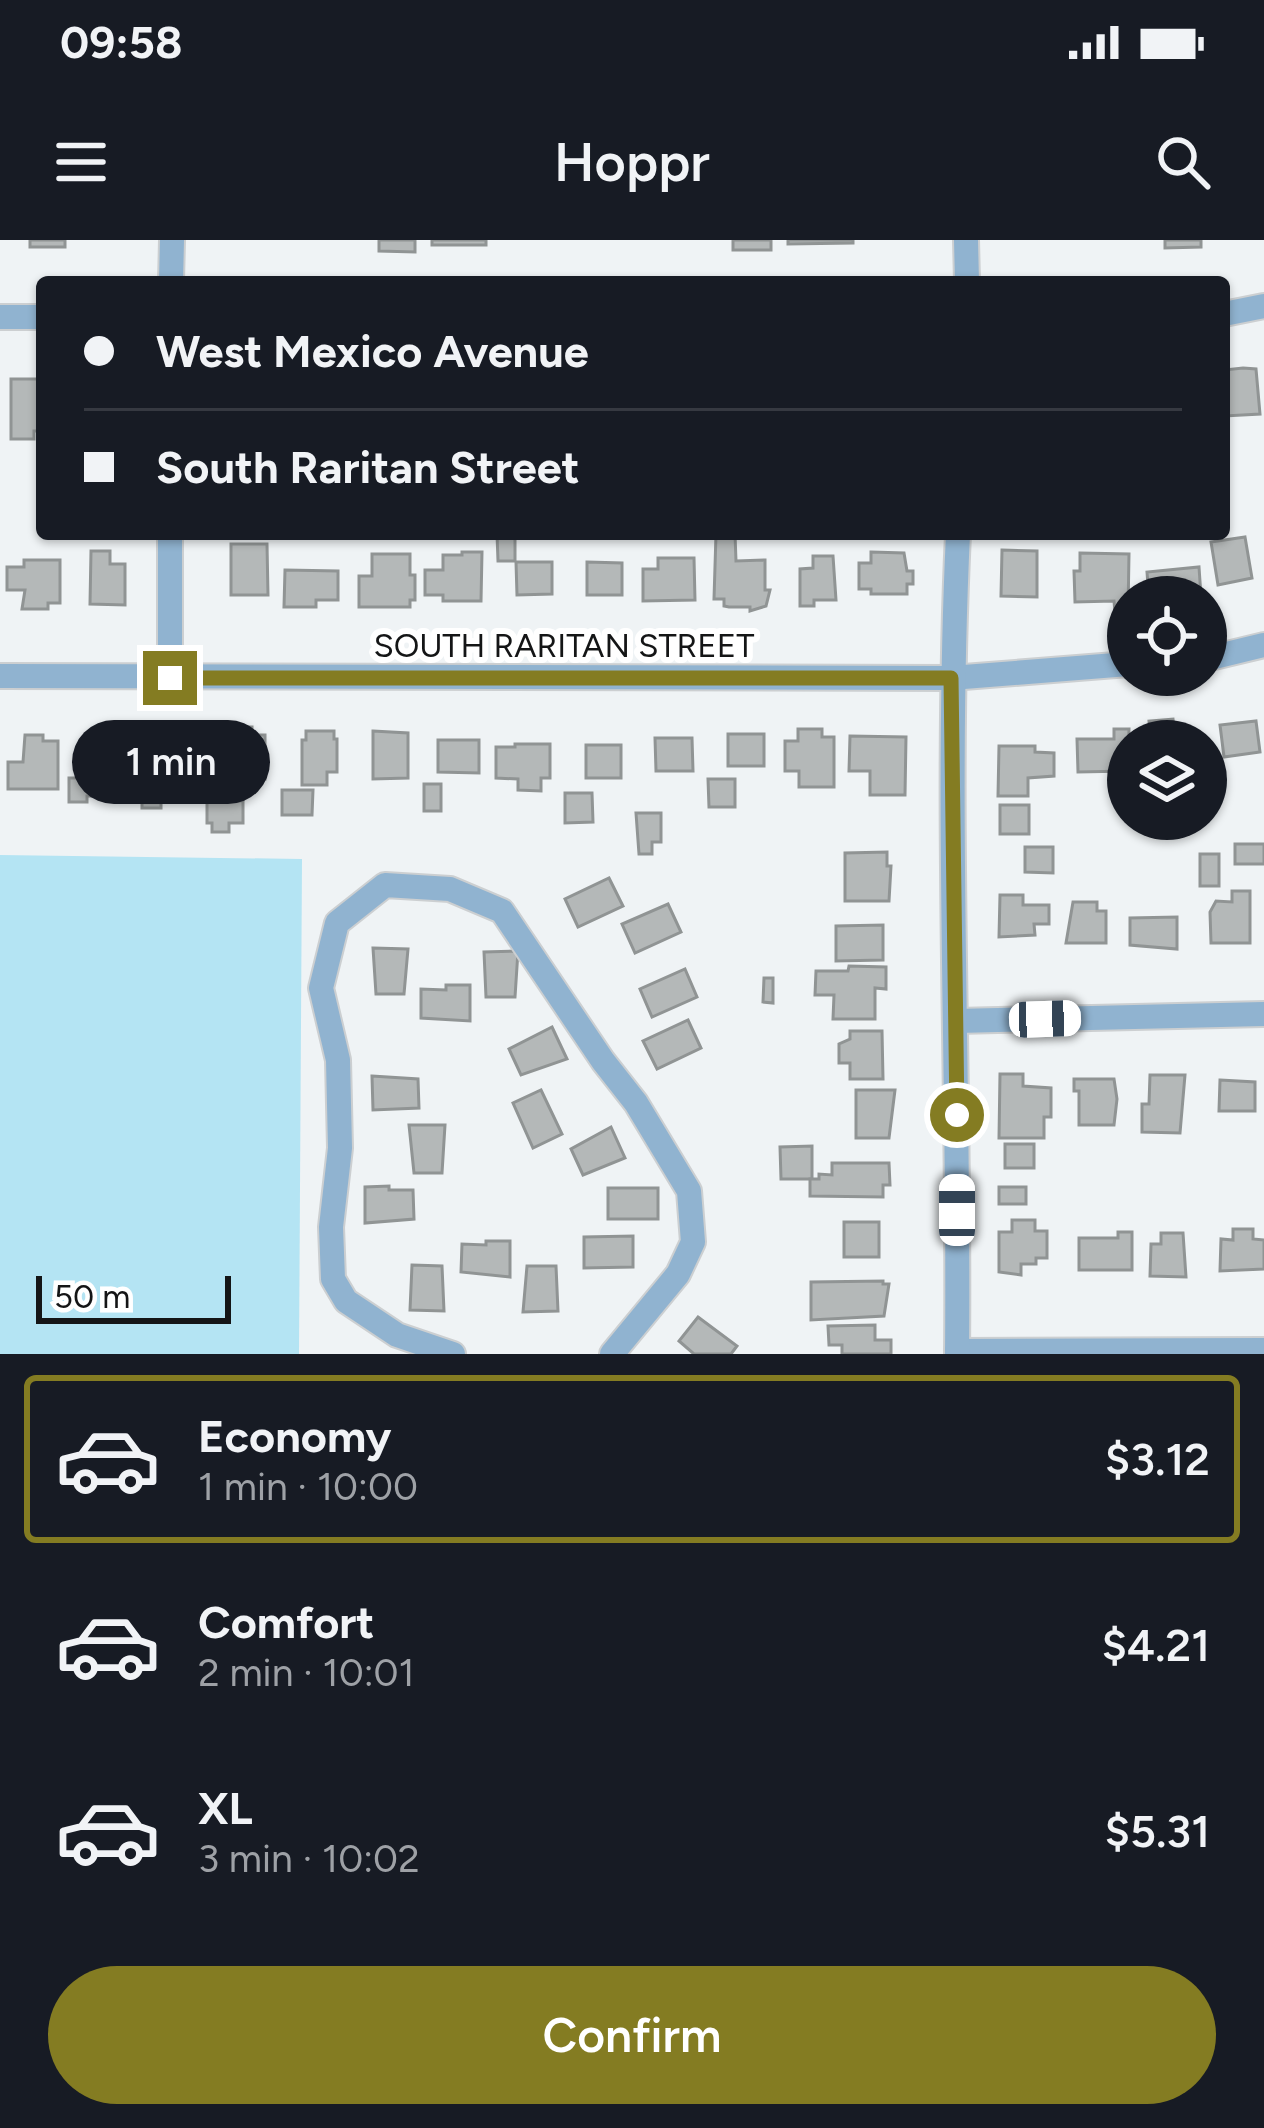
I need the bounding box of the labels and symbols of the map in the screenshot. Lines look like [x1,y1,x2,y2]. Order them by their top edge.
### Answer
street label: SOUTH RARITAN STREET [373,626,755,665]
route end [143,651,197,705]
callout: 1 min [71,720,269,804]
car [1008,1000,1082,1038]
route start [930,1088,984,1142]
car [939,1174,975,1246]
scale bar [36,1270,231,1323]

